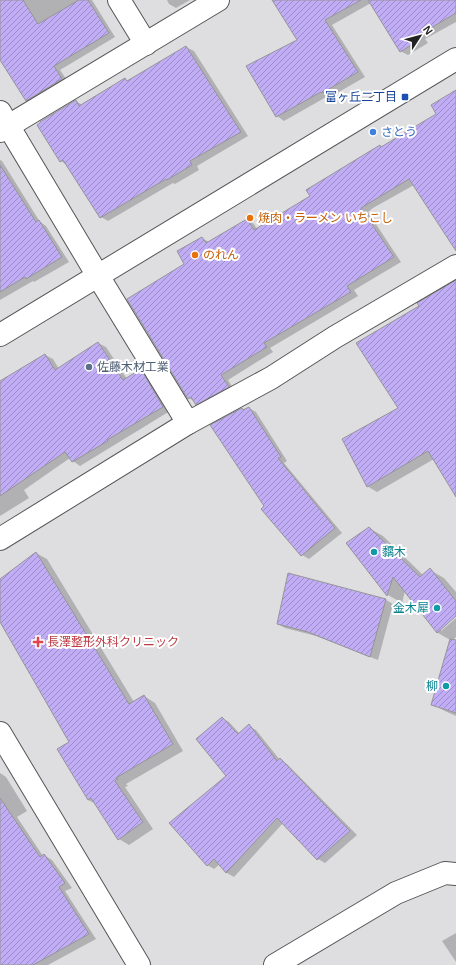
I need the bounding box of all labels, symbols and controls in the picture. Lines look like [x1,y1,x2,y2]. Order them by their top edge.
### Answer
north arrow [400,16,440,56]
text: N [421,23,435,37]
place label: 富ヶ丘二丁目 [325,90,397,104]
marker: 富ヶ丘二丁目 [400,92,410,102]
place label: さとう [381,125,417,139]
marker: さとう [368,127,378,137]
place label: 焼肉・ラーメン いちこし [258,211,393,225]
marker: 焼肉・ラーメン いちこし [245,213,255,223]
place label: のれん [203,248,239,262]
marker: のれん [190,250,200,260]
place label: 佐藤木材工業 [97,360,169,374]
marker: 佐藤木材工業 [84,362,94,372]
place label: 黐木 [382,545,406,559]
marker: 黐木 [369,547,379,557]
place label: 金木犀 [393,601,429,615]
marker: 金木犀 [432,603,442,613]
place label: 長澤整形外科クリニック [47,635,179,649]
marker: 長澤整形外科クリニック [32,636,44,648]
place label: 柳 [426,679,438,693]
marker: 柳 [441,681,451,691]

